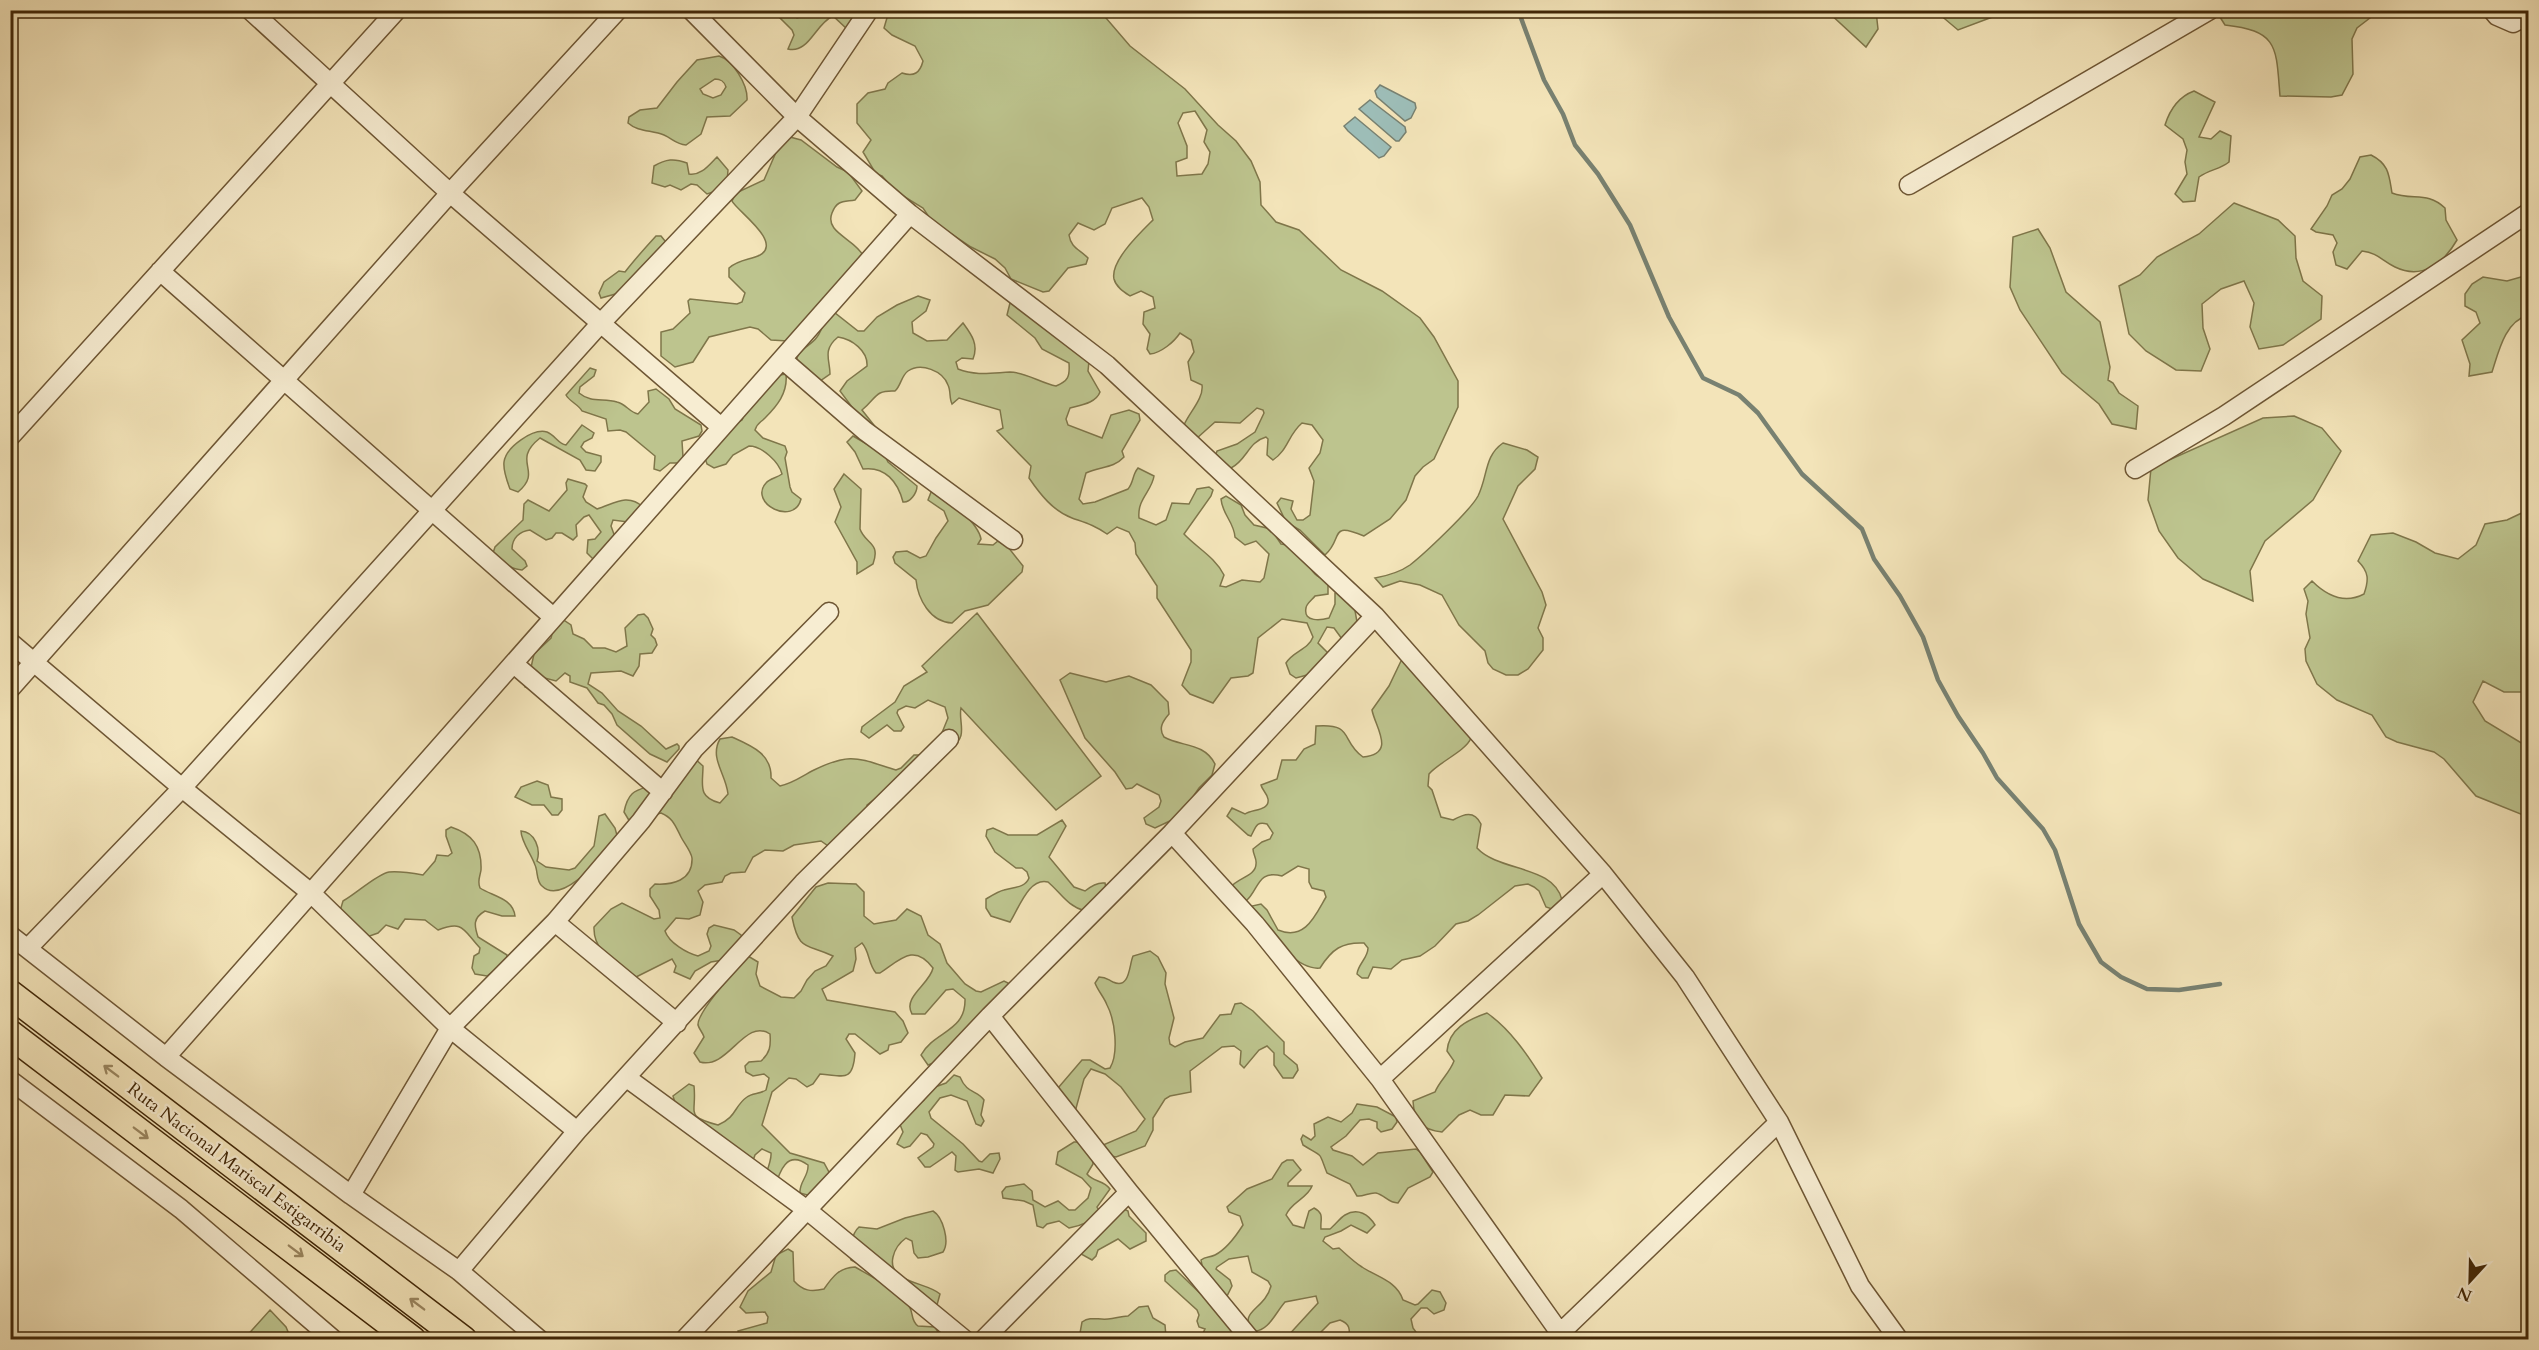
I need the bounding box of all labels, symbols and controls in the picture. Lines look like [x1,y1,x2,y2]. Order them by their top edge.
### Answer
one-way arrow [104,1065,120,1077]
street label: Ruta Nacional Mariscal Estigarribia [122,1077,352,1258]
one-way arrow [132,1127,148,1139]
one-way arrow [287,1245,303,1258]
north arrow [2440,1251,2500,1311]
text: N [2454,1281,2475,1307]
one-way arrow [409,1298,425,1310]

